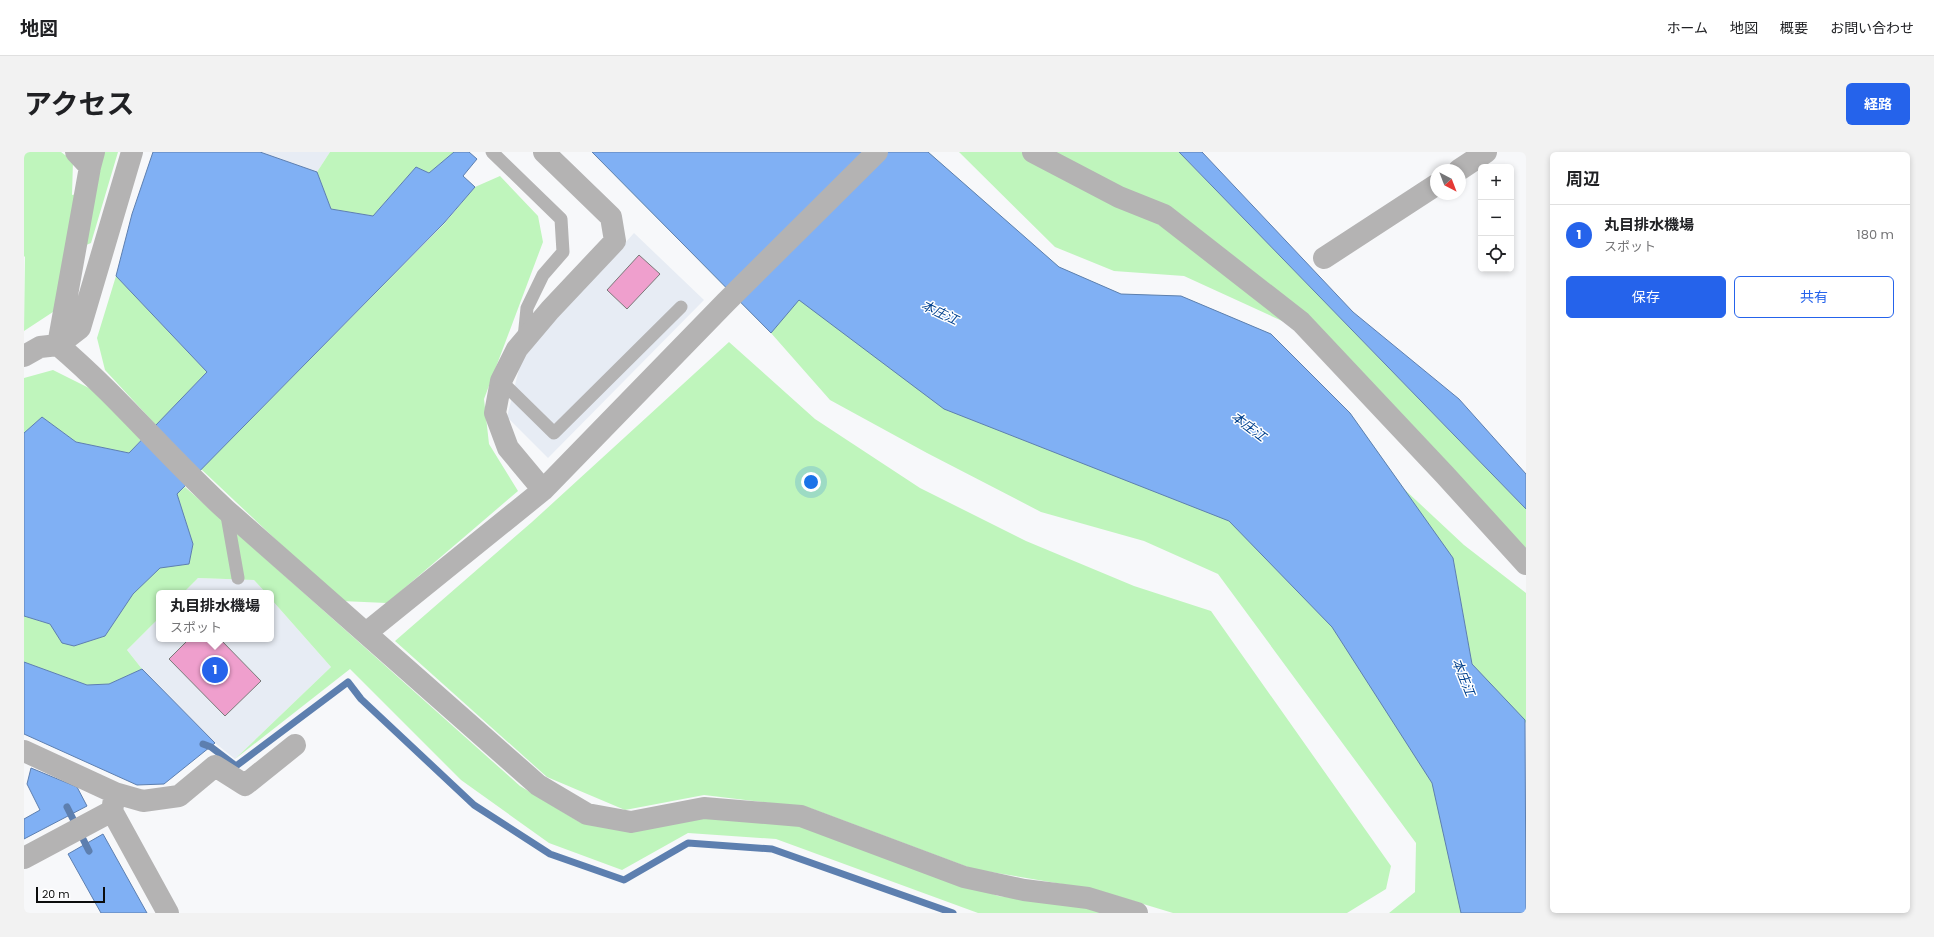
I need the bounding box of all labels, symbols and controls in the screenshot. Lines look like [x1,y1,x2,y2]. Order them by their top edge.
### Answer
text: 地図 [20,15,58,42]
text: ホーム [1666,18,1708,38]
text: 地図 [1730,18,1758,38]
text: 概要 [1780,18,1808,38]
text: お問い合わせ [1830,18,1914,38]
button: 経路 [1846,83,1910,125]
text: アクセス [24,85,135,124]
north arrow [1430,164,1466,200]
map controls [1478,164,1514,272]
button: + [1478,164,1514,200]
text: 周辺 [1566,167,1600,191]
button: − [1478,200,1514,236]
text: 丸目排水機場 [1604,214,1694,235]
text: 1 [1577,225,1581,244]
text: 180 m [1857,225,1894,244]
button: locate [1478,236,1514,272]
text: スポット [1604,237,1656,256]
button: 保存 [1566,276,1726,318]
button: 共有 [1734,276,1894,318]
water label: 本庄江 [918,295,963,330]
water label: 本庄江 [1227,407,1272,447]
your location [801,472,821,492]
popup [156,590,274,642]
text: 丸目排水機場 [170,595,260,616]
text: スポット [170,618,222,637]
pin: 1 [202,655,228,685]
water label: 本庄江 [1447,656,1480,701]
scale bar [36,885,105,904]
text: 20 m [42,886,70,902]

